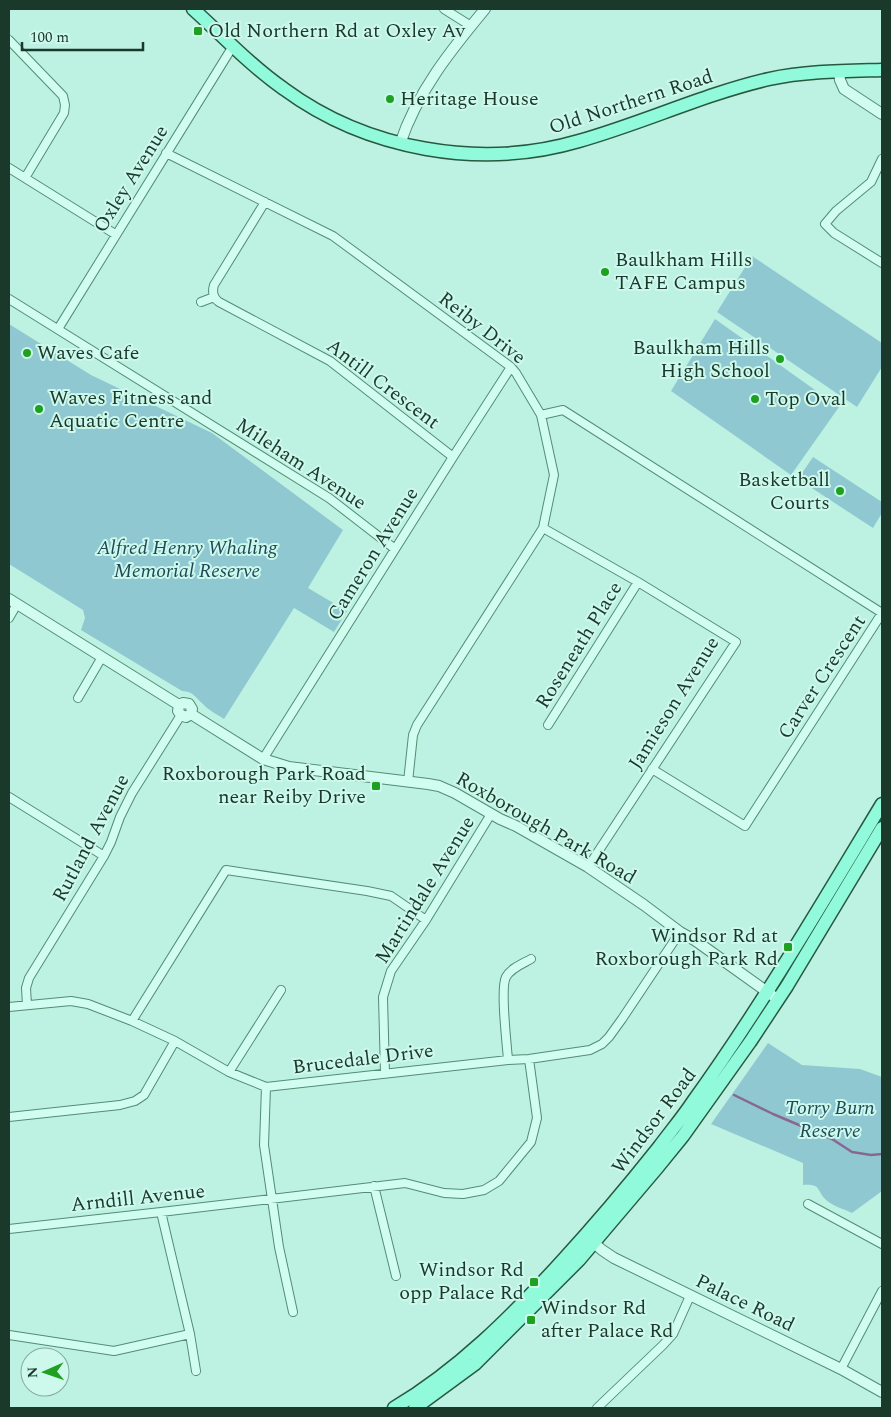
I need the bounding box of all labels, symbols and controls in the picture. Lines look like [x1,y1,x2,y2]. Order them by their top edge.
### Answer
place label: Old Northern Rd at Oxley Av [208,16,467,46]
scale bar [22,20,144,52]
marker: Old Northern Rd at Oxley Av [192,25,204,37]
text: 100 m [30,26,69,49]
street label: Old Northern Road [545,61,717,143]
place label: Heritage House [400,84,539,114]
marker: Heritage House [384,93,396,105]
street label: Oxley Avenue [86,119,176,239]
place label: Baulkham Hills TAFE Campus [615,245,752,298]
marker: Baulkham Hills TAFE Campus [599,266,611,278]
street label: Reiby Drive [432,284,532,372]
street label: Antill Crescent [320,331,446,437]
place label: Baulkham Hills High School [633,333,770,386]
place label: Waves Cafe [37,338,140,368]
marker: Waves Cafe [21,347,33,359]
marker: Baulkham Hills High School [774,353,786,365]
place label: Waves Fitness and Aquatic Centre [49,383,213,436]
place label: Top Oval [765,384,846,414]
marker: Top Oval [749,393,761,405]
marker: Waves Fitness and Aquatic Centre [33,403,45,415]
street label: Mileham Avenue [230,410,372,518]
place label: Basketball Courts [738,465,830,518]
street label: Cameron Avenue [320,481,426,627]
marker: Basketball Courts [834,485,846,497]
park label: Alfred Henry Whaling Memorial Reserve [96,533,278,586]
street label: Roseneath Place [528,576,630,714]
street label: Carver Crescent [770,609,874,745]
street label: Jamieson Avenue [621,631,727,775]
place label: Roxborough Park Road near Reiby Drive [162,759,366,812]
street label: Roxborough Park Road [450,764,642,892]
street label: Rutland Avenue [45,769,137,907]
marker: Roxborough Park Road near Reiby Drive [370,780,382,792]
street label: Martindale Avenue [367,810,483,970]
place label: Windsor Rd at Roxborough Park Rd [594,921,778,974]
marker: Windsor Rd at Roxborough Park Rd [782,941,794,953]
street label: Brucedale Drive [291,1035,435,1083]
street label: Windsor Road [604,1062,704,1180]
park label: Torry Burn Reserve [785,1093,875,1146]
street label: Arndill Avenue [69,1176,207,1220]
place label: Windsor Rd opp Palace Rd [399,1255,524,1308]
street label: Palace Road [690,1266,800,1340]
marker: Windsor Rd opp Palace Rd [528,1276,540,1288]
place label: Windsor Rd after Palace Rd [541,1293,673,1346]
marker: Windsor Rd after Palace Rd [525,1314,537,1326]
north arrow [20,1347,70,1397]
text: N [22,1366,43,1379]

